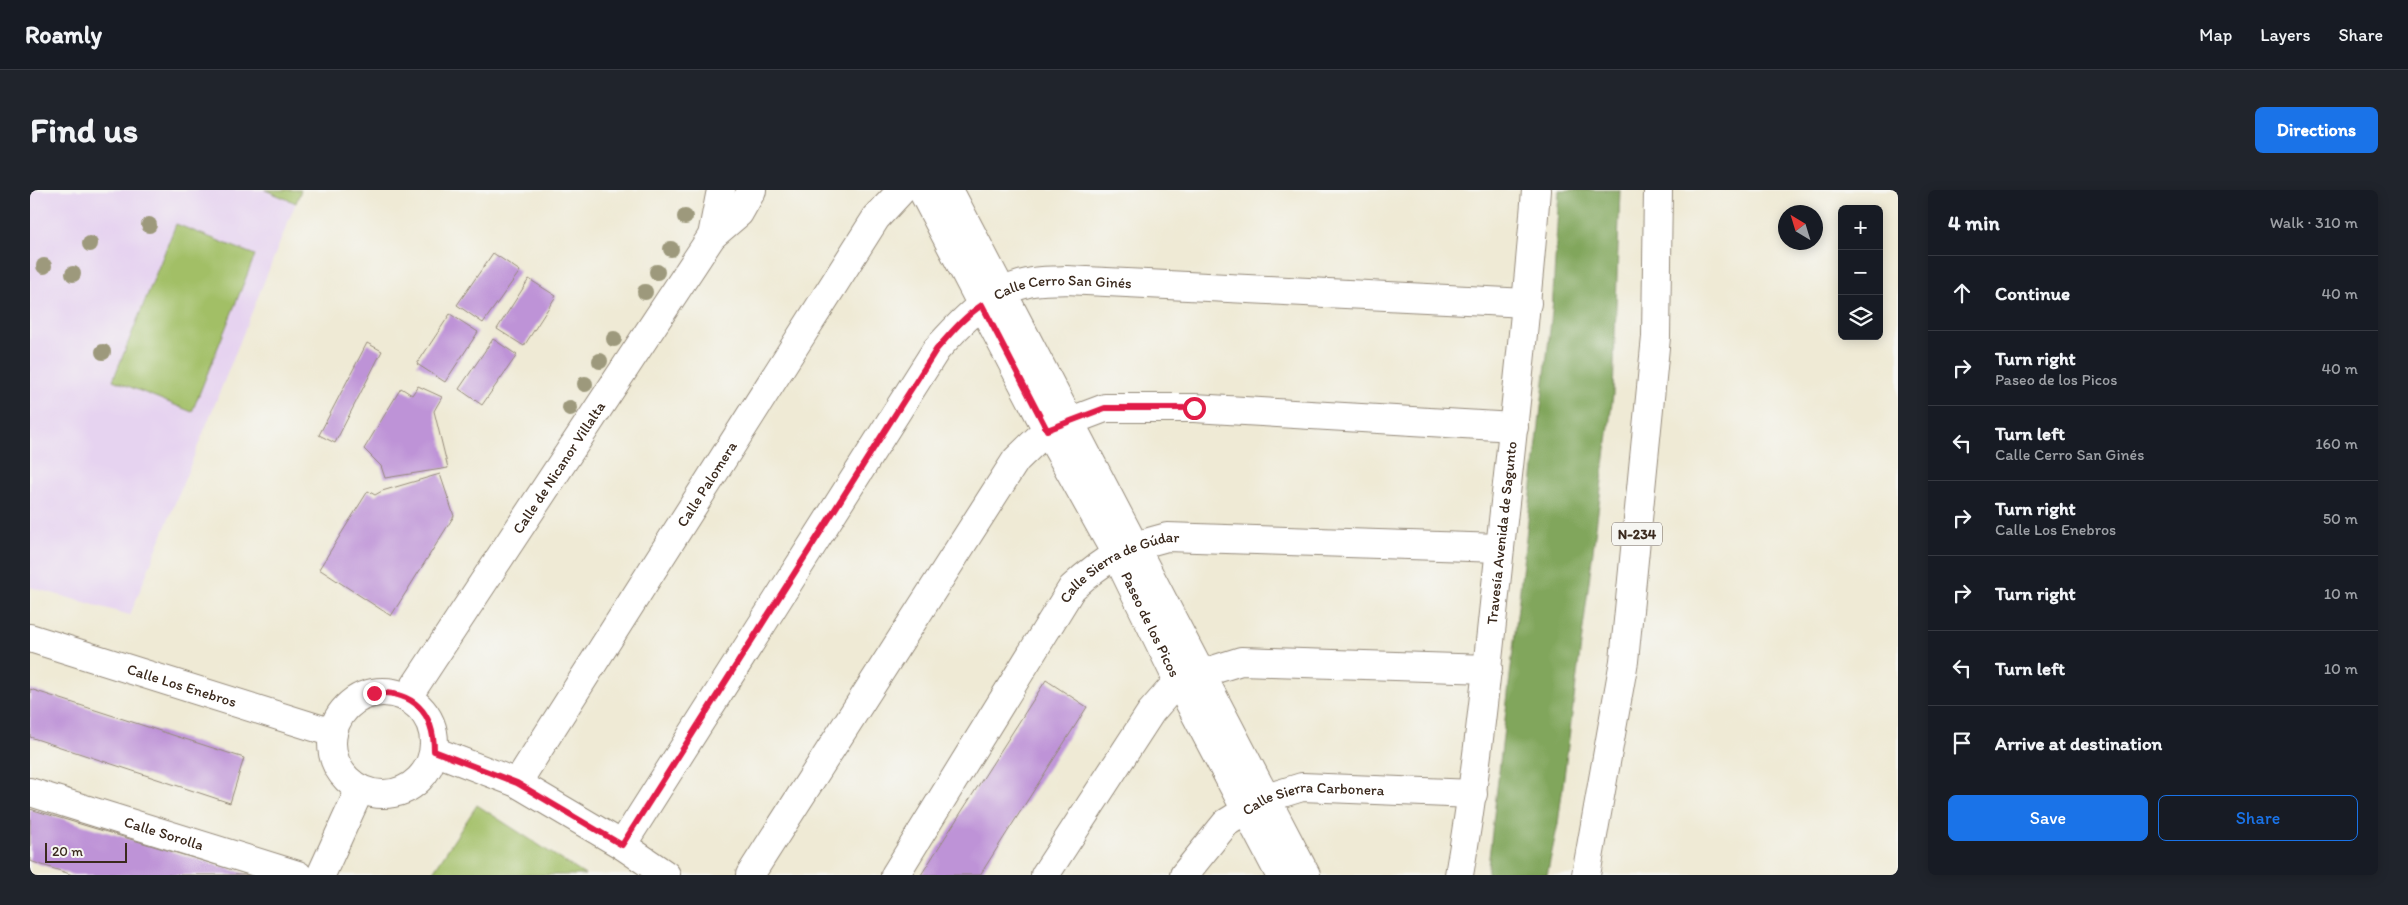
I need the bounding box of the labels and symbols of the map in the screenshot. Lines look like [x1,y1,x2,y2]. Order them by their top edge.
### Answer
north arrow [1778,205,1823,250]
street label: Calle Cerro San Ginés [990,271,1133,304]
route start [1183,397,1206,420]
street label: Calle de Nicanor Villalta [509,398,609,537]
street label: Calle Palomera [673,438,741,530]
street label: Travesía Avenida de Sagunto [1483,440,1521,625]
road number: N-234 [1612,522,1662,546]
street label: Calle Sierra de Gúdar [1056,528,1180,606]
street label: Paseo de los Picos [1117,569,1184,680]
street label: Calle Los Enebros [125,660,239,711]
route end [363,682,386,705]
street label: Calle Sierra Carbonera [1239,778,1385,820]
street label: Calle Sorolla [122,813,206,854]
scale bar [45,840,128,863]

